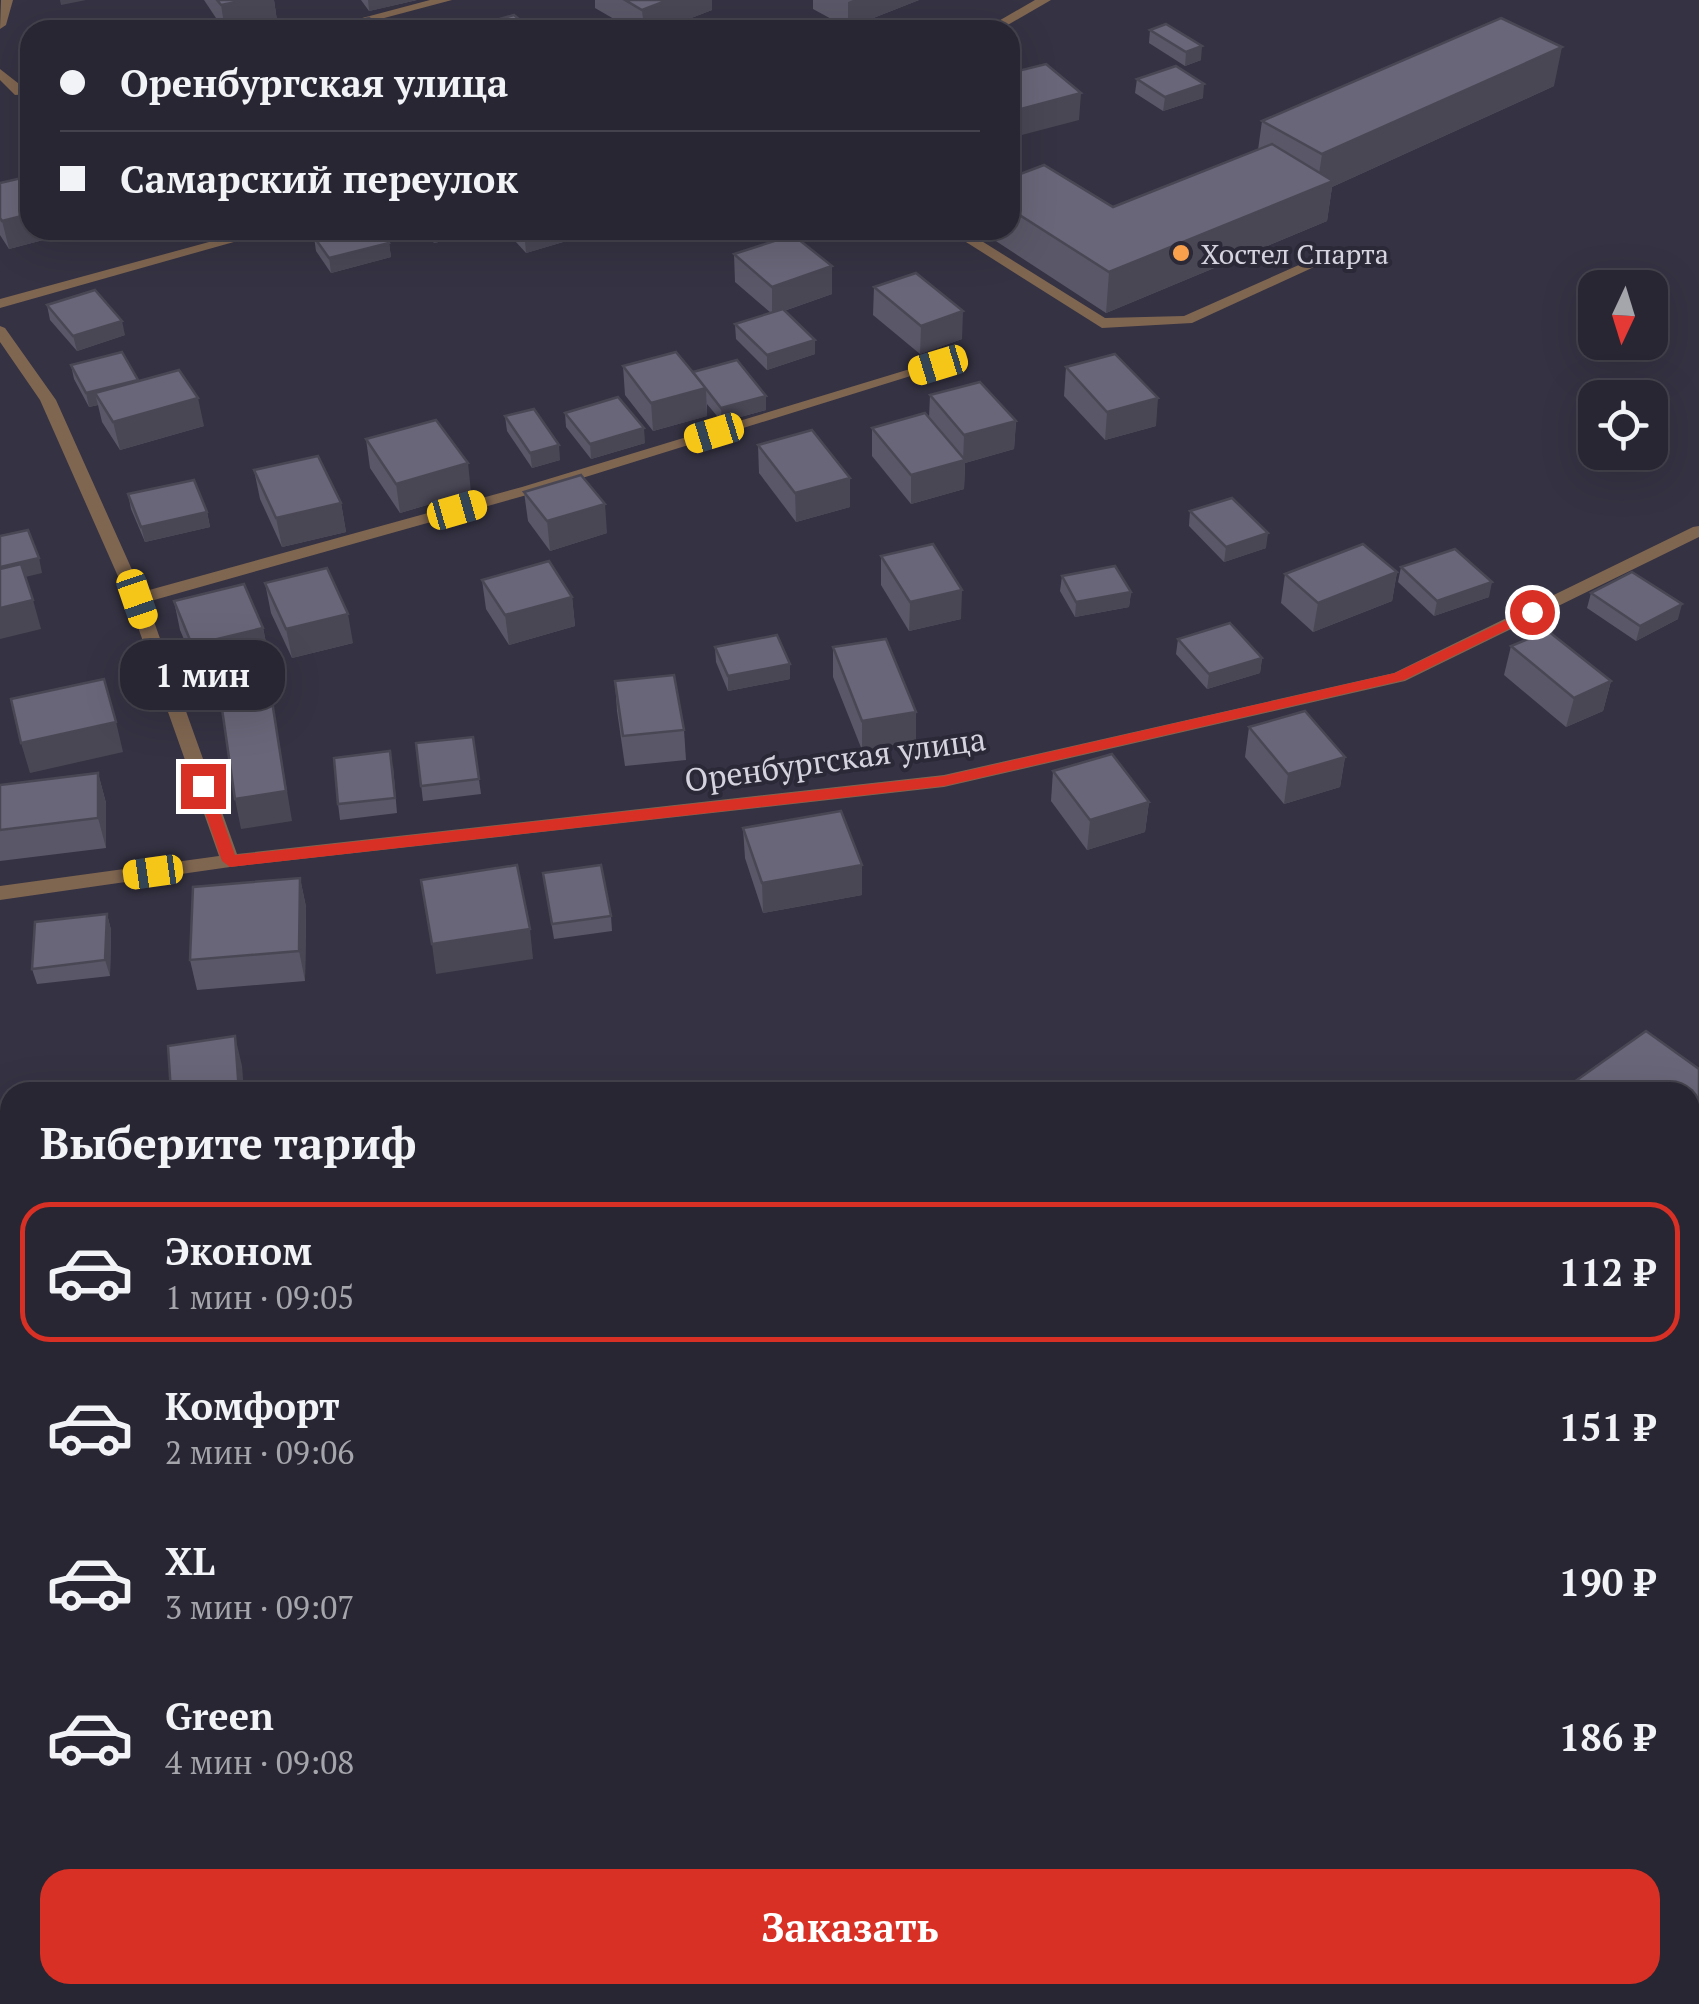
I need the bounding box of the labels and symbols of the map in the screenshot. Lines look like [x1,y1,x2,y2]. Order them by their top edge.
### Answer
place label: Хостел Спарта [1201,235,1389,272]
marker: Хостел Спарта [1170,242,1192,264]
north arrow [1578,270,1668,360]
car [905,342,971,388]
car [681,410,747,456]
car [424,487,490,533]
car [113,566,161,632]
route start [1510,590,1555,635]
callout: 1 мин [120,641,286,711]
street label: Оренбургская улица [682,717,988,801]
route end [181,764,226,809]
car [121,853,185,891]

